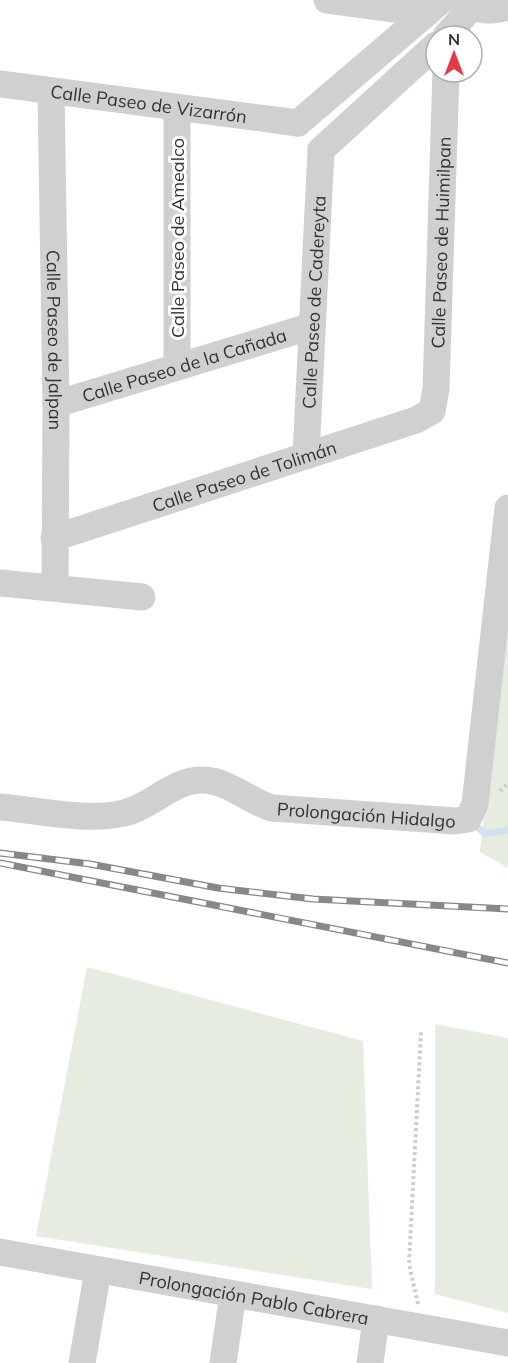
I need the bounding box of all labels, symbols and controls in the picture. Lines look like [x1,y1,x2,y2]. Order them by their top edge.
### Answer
north arrow [424,24,484,84]
text: N [448,29,460,49]
street label: Calle Paseo de Vizarrón [49,79,248,128]
street label: Calle Paseo de Huimilpan [426,136,455,349]
street label: Calle Paseo de Amealco [166,138,189,338]
street label: Calle Paseo de Cadereyta [297,195,330,409]
street label: Calle Paseo de Jalpan [42,250,68,430]
street label: Calle Paseo de la Cañada [79,323,289,407]
street label: Calle Paseo de Tolimán [149,435,339,517]
street label: Prolongación Hidalgo [276,797,456,833]
street label: Prolongación Pablo Cabrera [137,1266,371,1329]

